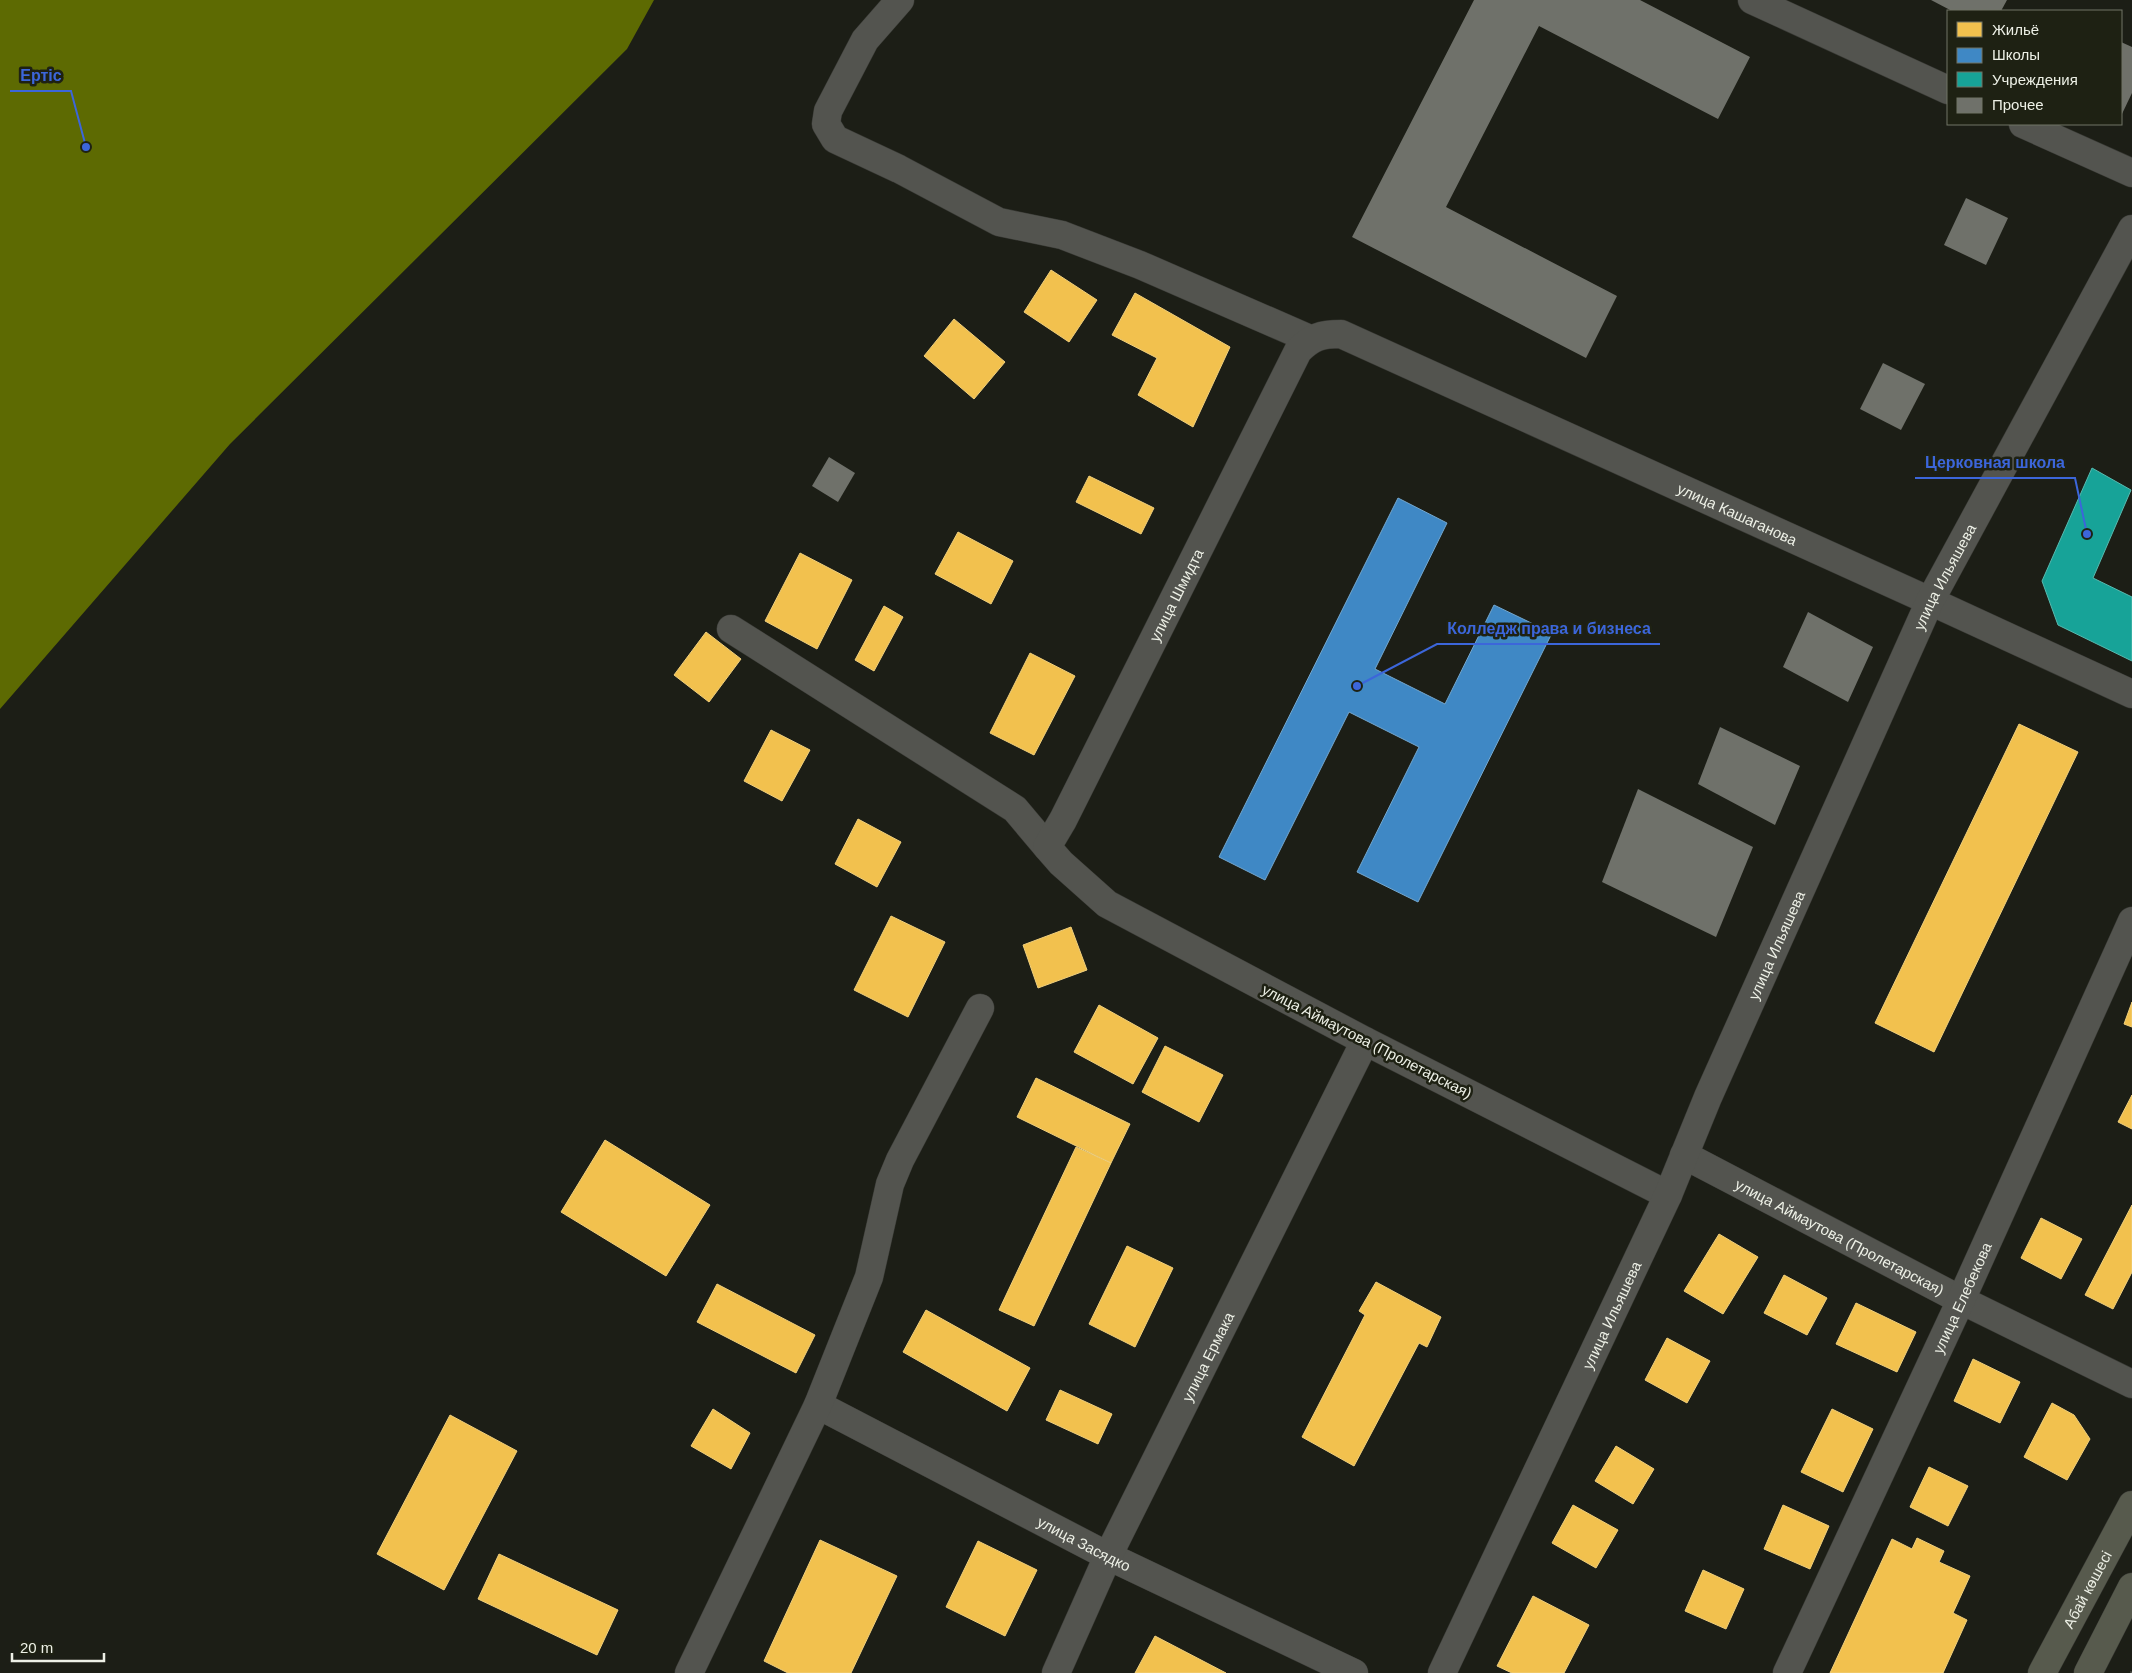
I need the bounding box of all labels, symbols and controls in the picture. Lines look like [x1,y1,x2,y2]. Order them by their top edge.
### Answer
legend [1947,10,2122,125]
text: Жильё [1992,21,2039,38]
text: Школы [1992,46,2040,63]
callout: Ертіс [10,60,71,91]
text: Ертіс [20,67,62,84]
text: Учреждения [1992,71,2078,88]
text: Прочее [1992,96,2044,113]
callout: Церковная школа [1915,447,2075,478]
text: Церковная школа [1925,454,2065,471]
street label: улица Кашаганова [1675,479,1800,548]
street label: улица Ильяшева [1910,520,1979,633]
street label: улица Шмидта [1145,545,1206,644]
callout: Колледж права и бизнеса [1437,613,1660,644]
text: Колледж права и бизнеса [1447,620,1651,637]
street label: улица Ильяшева [1744,887,1808,1002]
street label: улица Аймаутова (Пролетарская) [1259,981,1475,1101]
street label: улица Аймаутова (Пролетарская) [1733,1175,1947,1298]
street label: улица Елебекова [1929,1239,1995,1356]
street label: улица Ильяшева [1578,1258,1644,1372]
street label: улица Ермака [1178,1308,1237,1404]
street label: улица Засядко [1035,1512,1134,1574]
street label: Абай көшесі [2059,1548,2114,1631]
scale bar [12,1630,105,1662]
text: 20 m [20,1639,53,1656]

